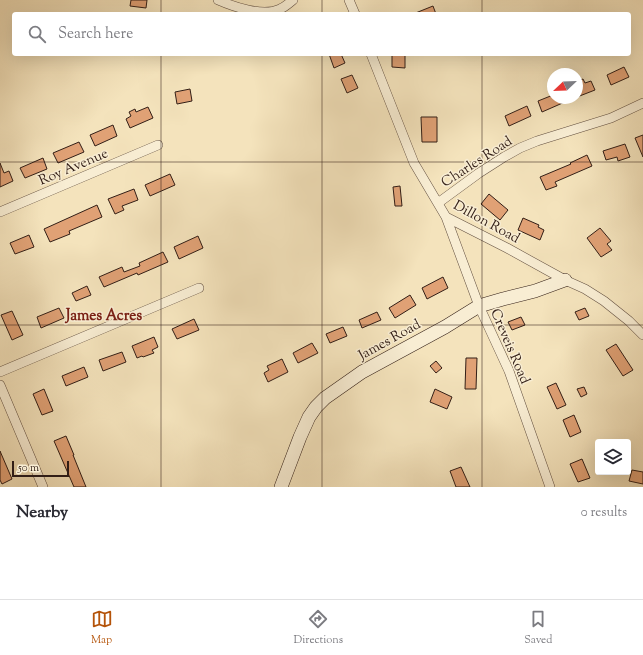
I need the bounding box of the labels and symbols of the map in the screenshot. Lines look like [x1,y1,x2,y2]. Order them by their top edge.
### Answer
north arrow [547,68,583,104]
street label: Charles Road [438,132,517,193]
street label: Roy Avenue [36,144,112,191]
street label: Dillon Road [449,196,523,249]
district label: James Acres [65,306,142,327]
street label: Creveis Road [484,306,534,388]
street label: James Road [354,315,425,367]
scale bar [12,459,69,478]

